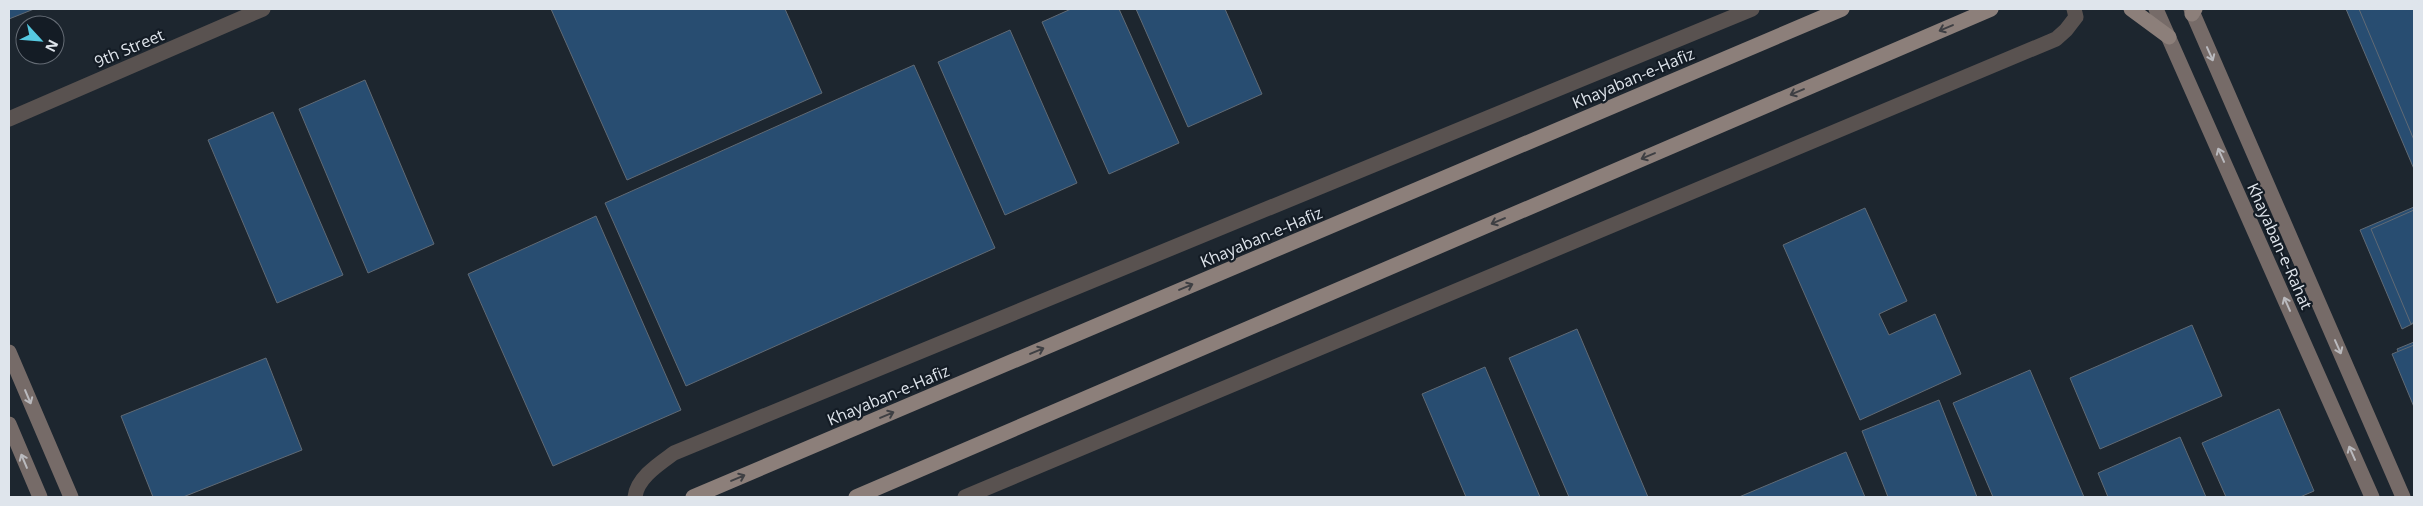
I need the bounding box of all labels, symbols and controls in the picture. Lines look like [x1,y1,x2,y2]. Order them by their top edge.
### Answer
north arrow [15,15,65,65]
street label: 9th Street [91,23,167,72]
one-way arrow [1939,24,1954,33]
text: N [41,37,63,55]
street label: Khayaban-e-Hafiz [1569,42,1697,114]
one-way arrow [2205,46,2215,61]
one-way arrow [1790,88,1805,98]
one-way arrow [2216,148,2226,163]
one-way arrow [1641,152,1656,162]
street label: Khayaban-e-Rahat [2242,179,2318,313]
street label: Khayaban-e-Hafiz [1197,201,1325,273]
one-way arrow [1491,216,1506,226]
one-way arrow [1178,282,1193,292]
one-way arrow [2281,297,2291,312]
one-way arrow [2333,339,2343,354]
one-way arrow [1029,346,1044,355]
street label: Khayaban-e-Hafiz [824,359,952,431]
one-way arrow [24,389,33,404]
one-way arrow [879,409,894,419]
one-way arrow [2347,446,2357,461]
one-way arrow [19,454,29,469]
one-way arrow [730,473,745,483]

